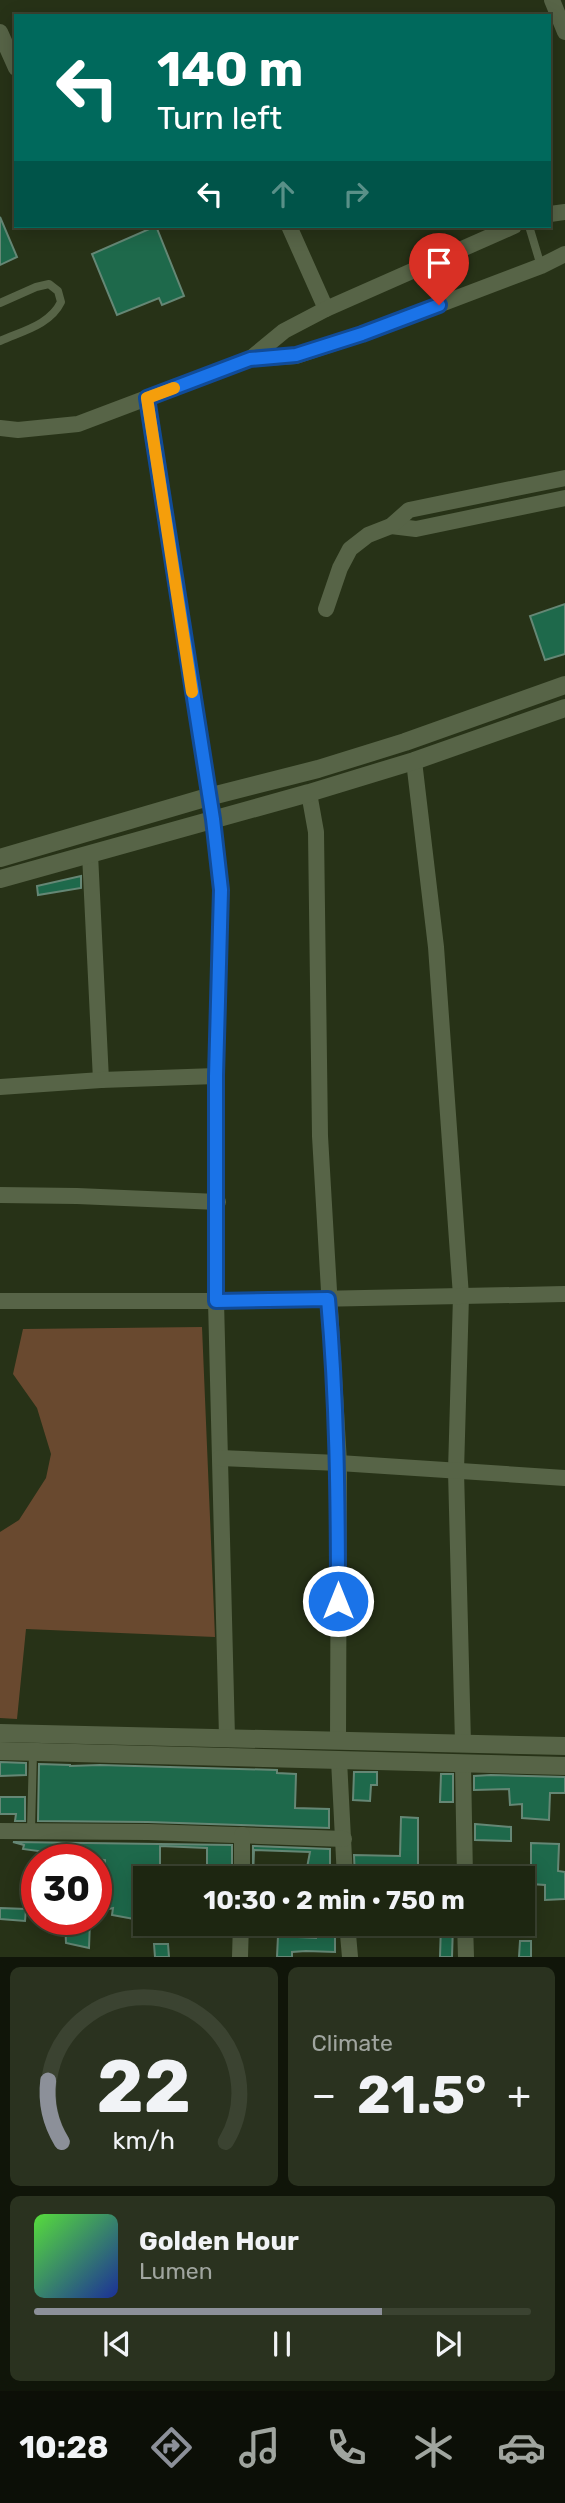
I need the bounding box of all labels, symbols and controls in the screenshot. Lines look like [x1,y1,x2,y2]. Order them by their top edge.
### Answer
text: 140 m [157,40,303,98]
icon: left [42,42,133,133]
text: Turn left [157,99,282,137]
icon: left [191,175,229,213]
icon: ahead [264,175,302,213]
icon: right [337,175,375,213]
pin [409,233,469,305]
icon: arrive [420,244,458,282]
position arrow [301,1564,375,1638]
speed limit sign: 30 [21,1844,112,1935]
text: 10:30 · 2 min · 750 m [203,1885,465,1916]
text: Climate [312,2029,393,2057]
text: 22 [96,2045,191,2131]
text: 21.5° [357,2064,486,2126]
text: − [312,2072,336,2118]
text: + [507,2072,531,2118]
text: km/h [113,2126,175,2155]
text: Golden Hour [139,2226,299,2257]
text: Lumen [139,2257,213,2285]
icon: previous [98,2325,136,2363]
icon: pause [263,2325,301,2363]
icon: next [429,2325,467,2363]
icon: directions [147,2423,196,2472]
icon: music [235,2423,284,2472]
icon: phone [322,2423,371,2472]
icon: climate [409,2423,458,2472]
icon: car [497,2423,546,2472]
text: 10:28 [19,2428,109,2466]

